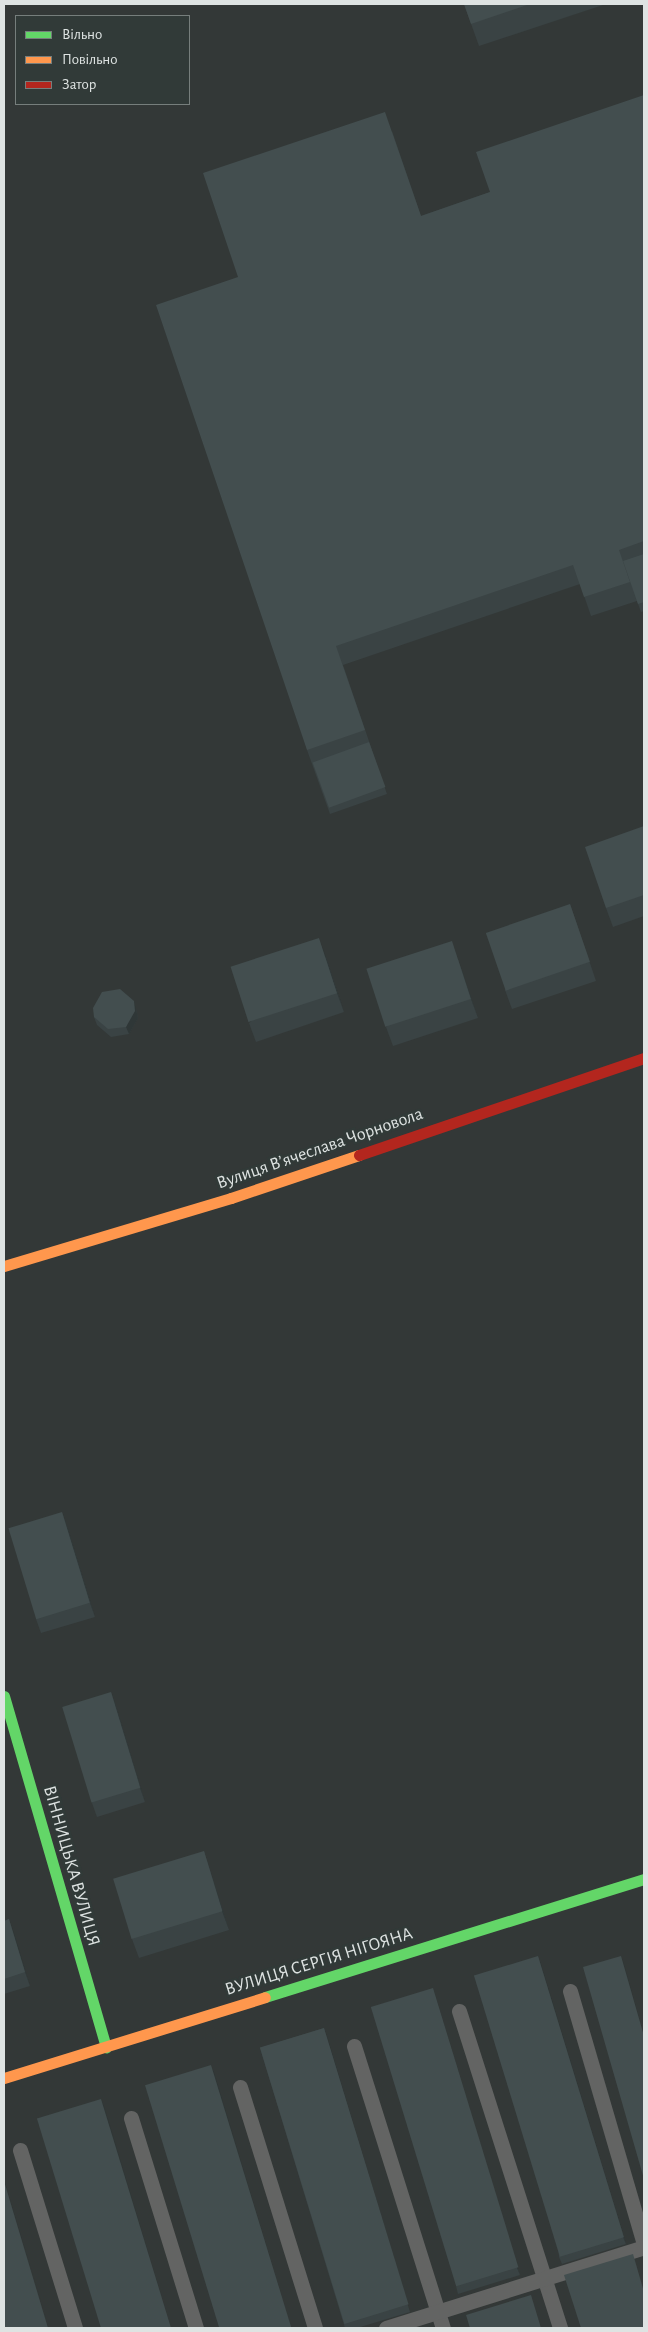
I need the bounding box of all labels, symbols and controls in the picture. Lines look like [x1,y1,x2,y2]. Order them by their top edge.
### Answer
legend [15,15,190,105]
text: Вільно [62,27,102,42]
text: Повільно [62,52,118,67]
text: Затор [62,77,96,92]
street label: Вулиця Вʼячеслава Чорновола [214,1103,426,1195]
street label: ВІННИЦЬКА ВУЛИЦЯ [38,1783,104,1949]
street label: ВУЛИЦЯ СЕРГІЯ НІГОЯНА [222,1923,416,2001]

